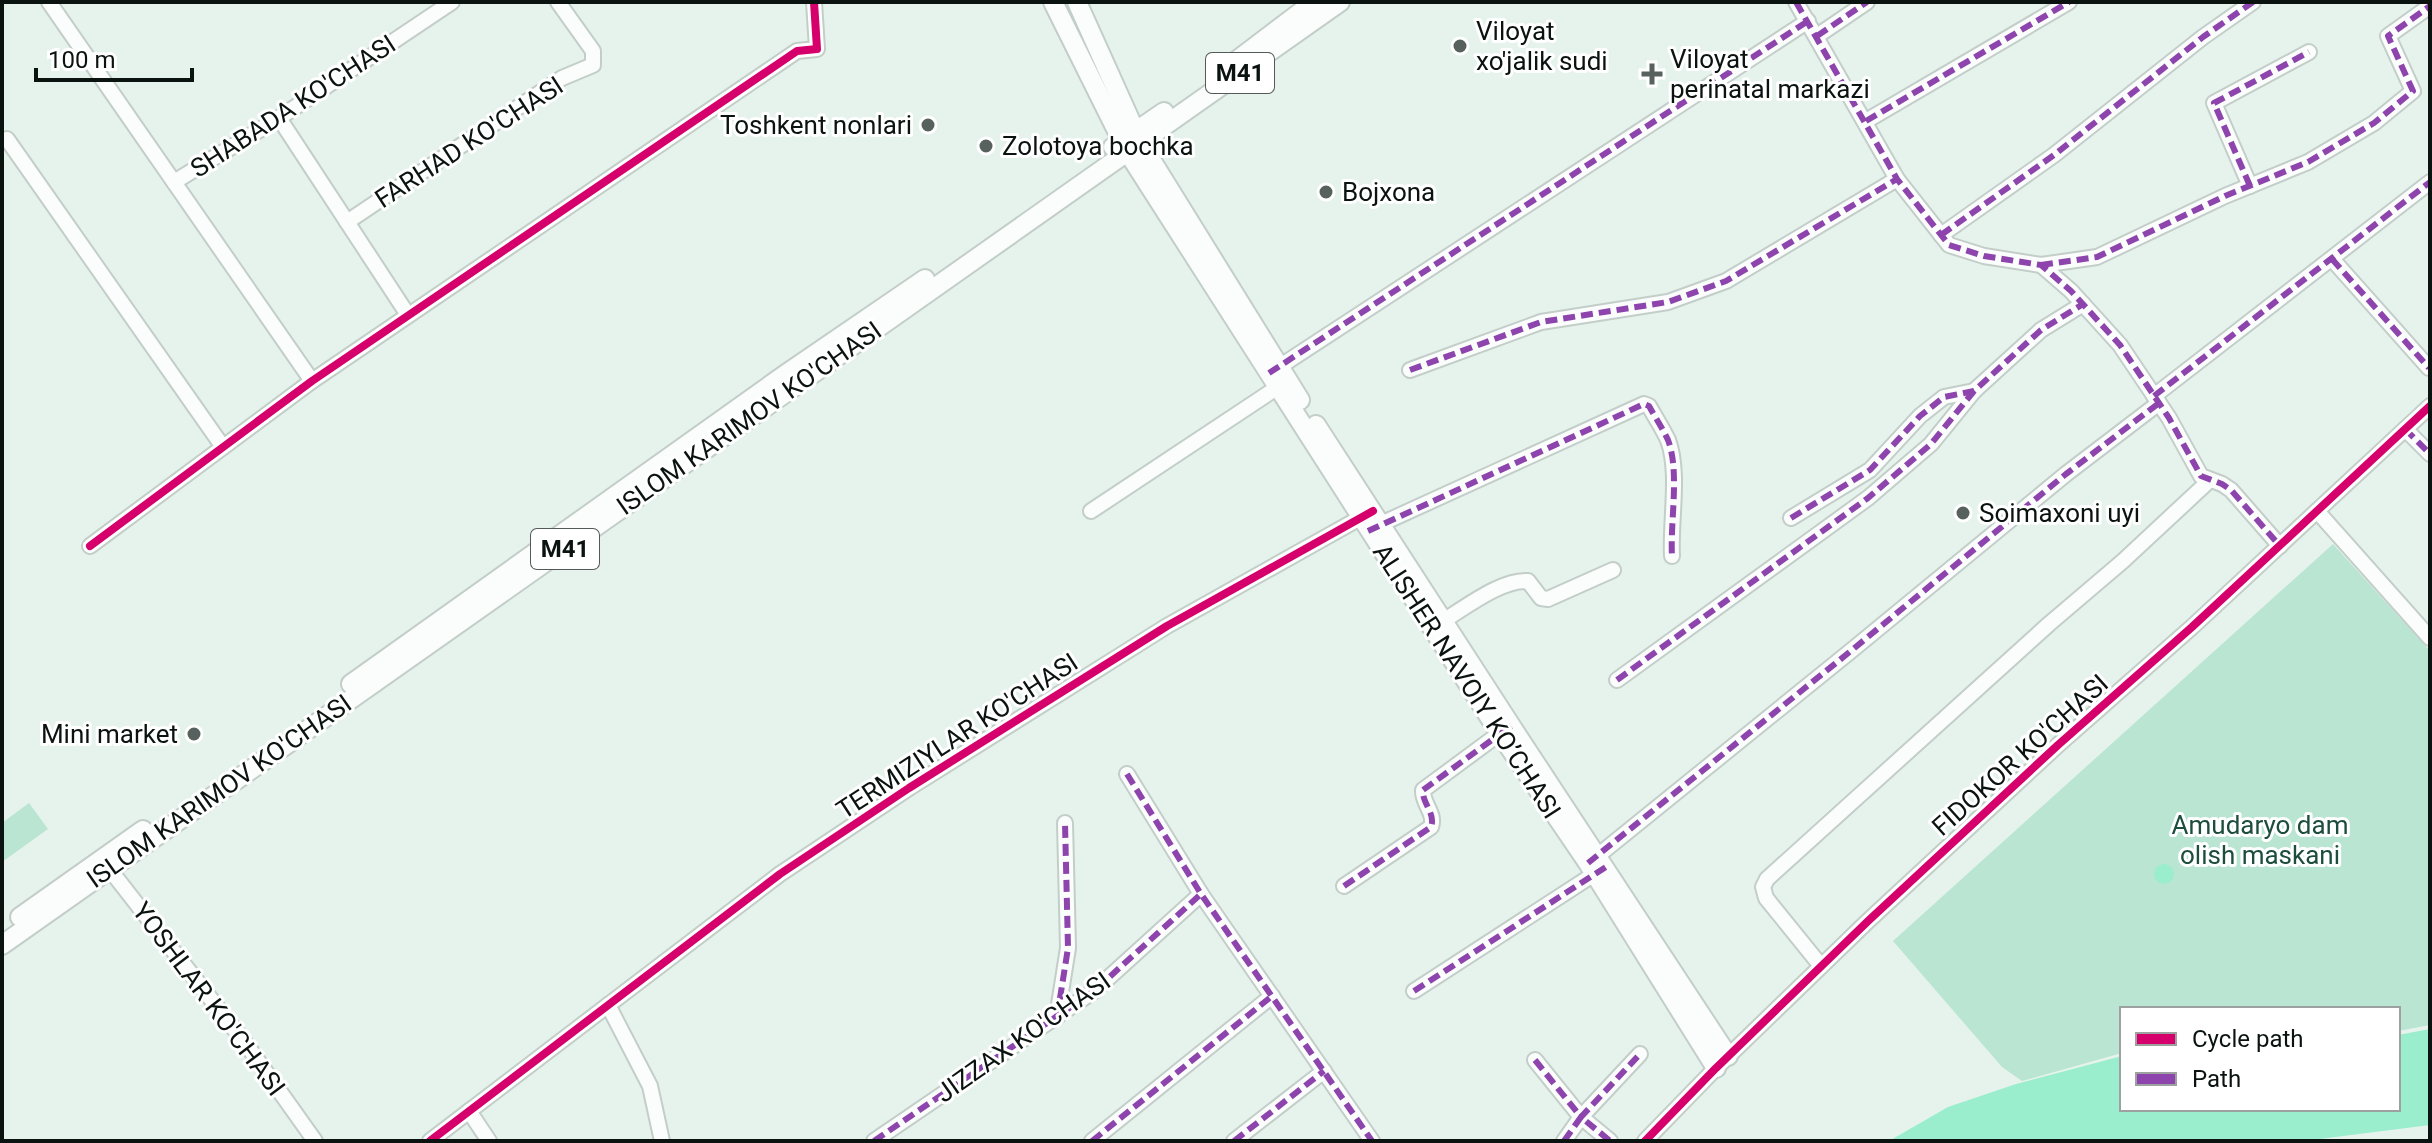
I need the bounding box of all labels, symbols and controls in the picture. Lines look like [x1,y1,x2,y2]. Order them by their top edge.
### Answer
place label: Viloyat xo'jalik sudi [1476,16,1608,76]
street label: SHABADA KO'CHASI [185,29,401,183]
scale bar [36,32,192,82]
marker: Viloyat xo'jalik sudi [1451,37,1469,55]
place label: Viloyat perinatal markazi [1670,44,1870,104]
text: 100 m [48,46,115,74]
road number: M41 [1206,53,1274,93]
marker: Viloyat perinatal markazi [1641,63,1663,85]
street label: FARHAD KO'CHASI [369,70,569,214]
place label: Toshkent nonlari [720,110,912,140]
marker: Toshkent nonlari [919,116,937,134]
place label: Zolotoya bochka [1002,131,1194,161]
marker: Zolotoya bochka [977,137,995,155]
place label: Bojxona [1342,177,1435,207]
marker: Bojxona [1317,183,1335,201]
street label: ISLOM KARIMOV KO'CHASI [611,315,887,521]
place label: Soimaxoni uyi [1979,498,2140,528]
marker: Soimaxoni uyi [1954,504,1972,522]
road number: M41 [531,529,599,569]
street label: ALISHER NAVOIY KO’CHASI [1367,538,1567,824]
street label: TERMIZIYLAR KO'CHASI [831,647,1083,825]
street label: FIDOKOR KO'CHASI [1926,668,2114,842]
street label: ISLOM KARIMOV KO'CHASI [81,688,357,894]
place label: Mini market [41,719,178,749]
marker: Mini market [185,725,203,743]
park label: Amudaryo dam olish maskani [2172,810,2348,870]
street label: YOSHLAR KO'CHASI [127,896,291,1102]
street label: JIZZAX KO'CHASI [930,966,1116,1108]
legend [2120,1007,2400,1111]
text: Cycle path [2192,1025,2304,1053]
text: Path [2192,1065,2241,1093]

